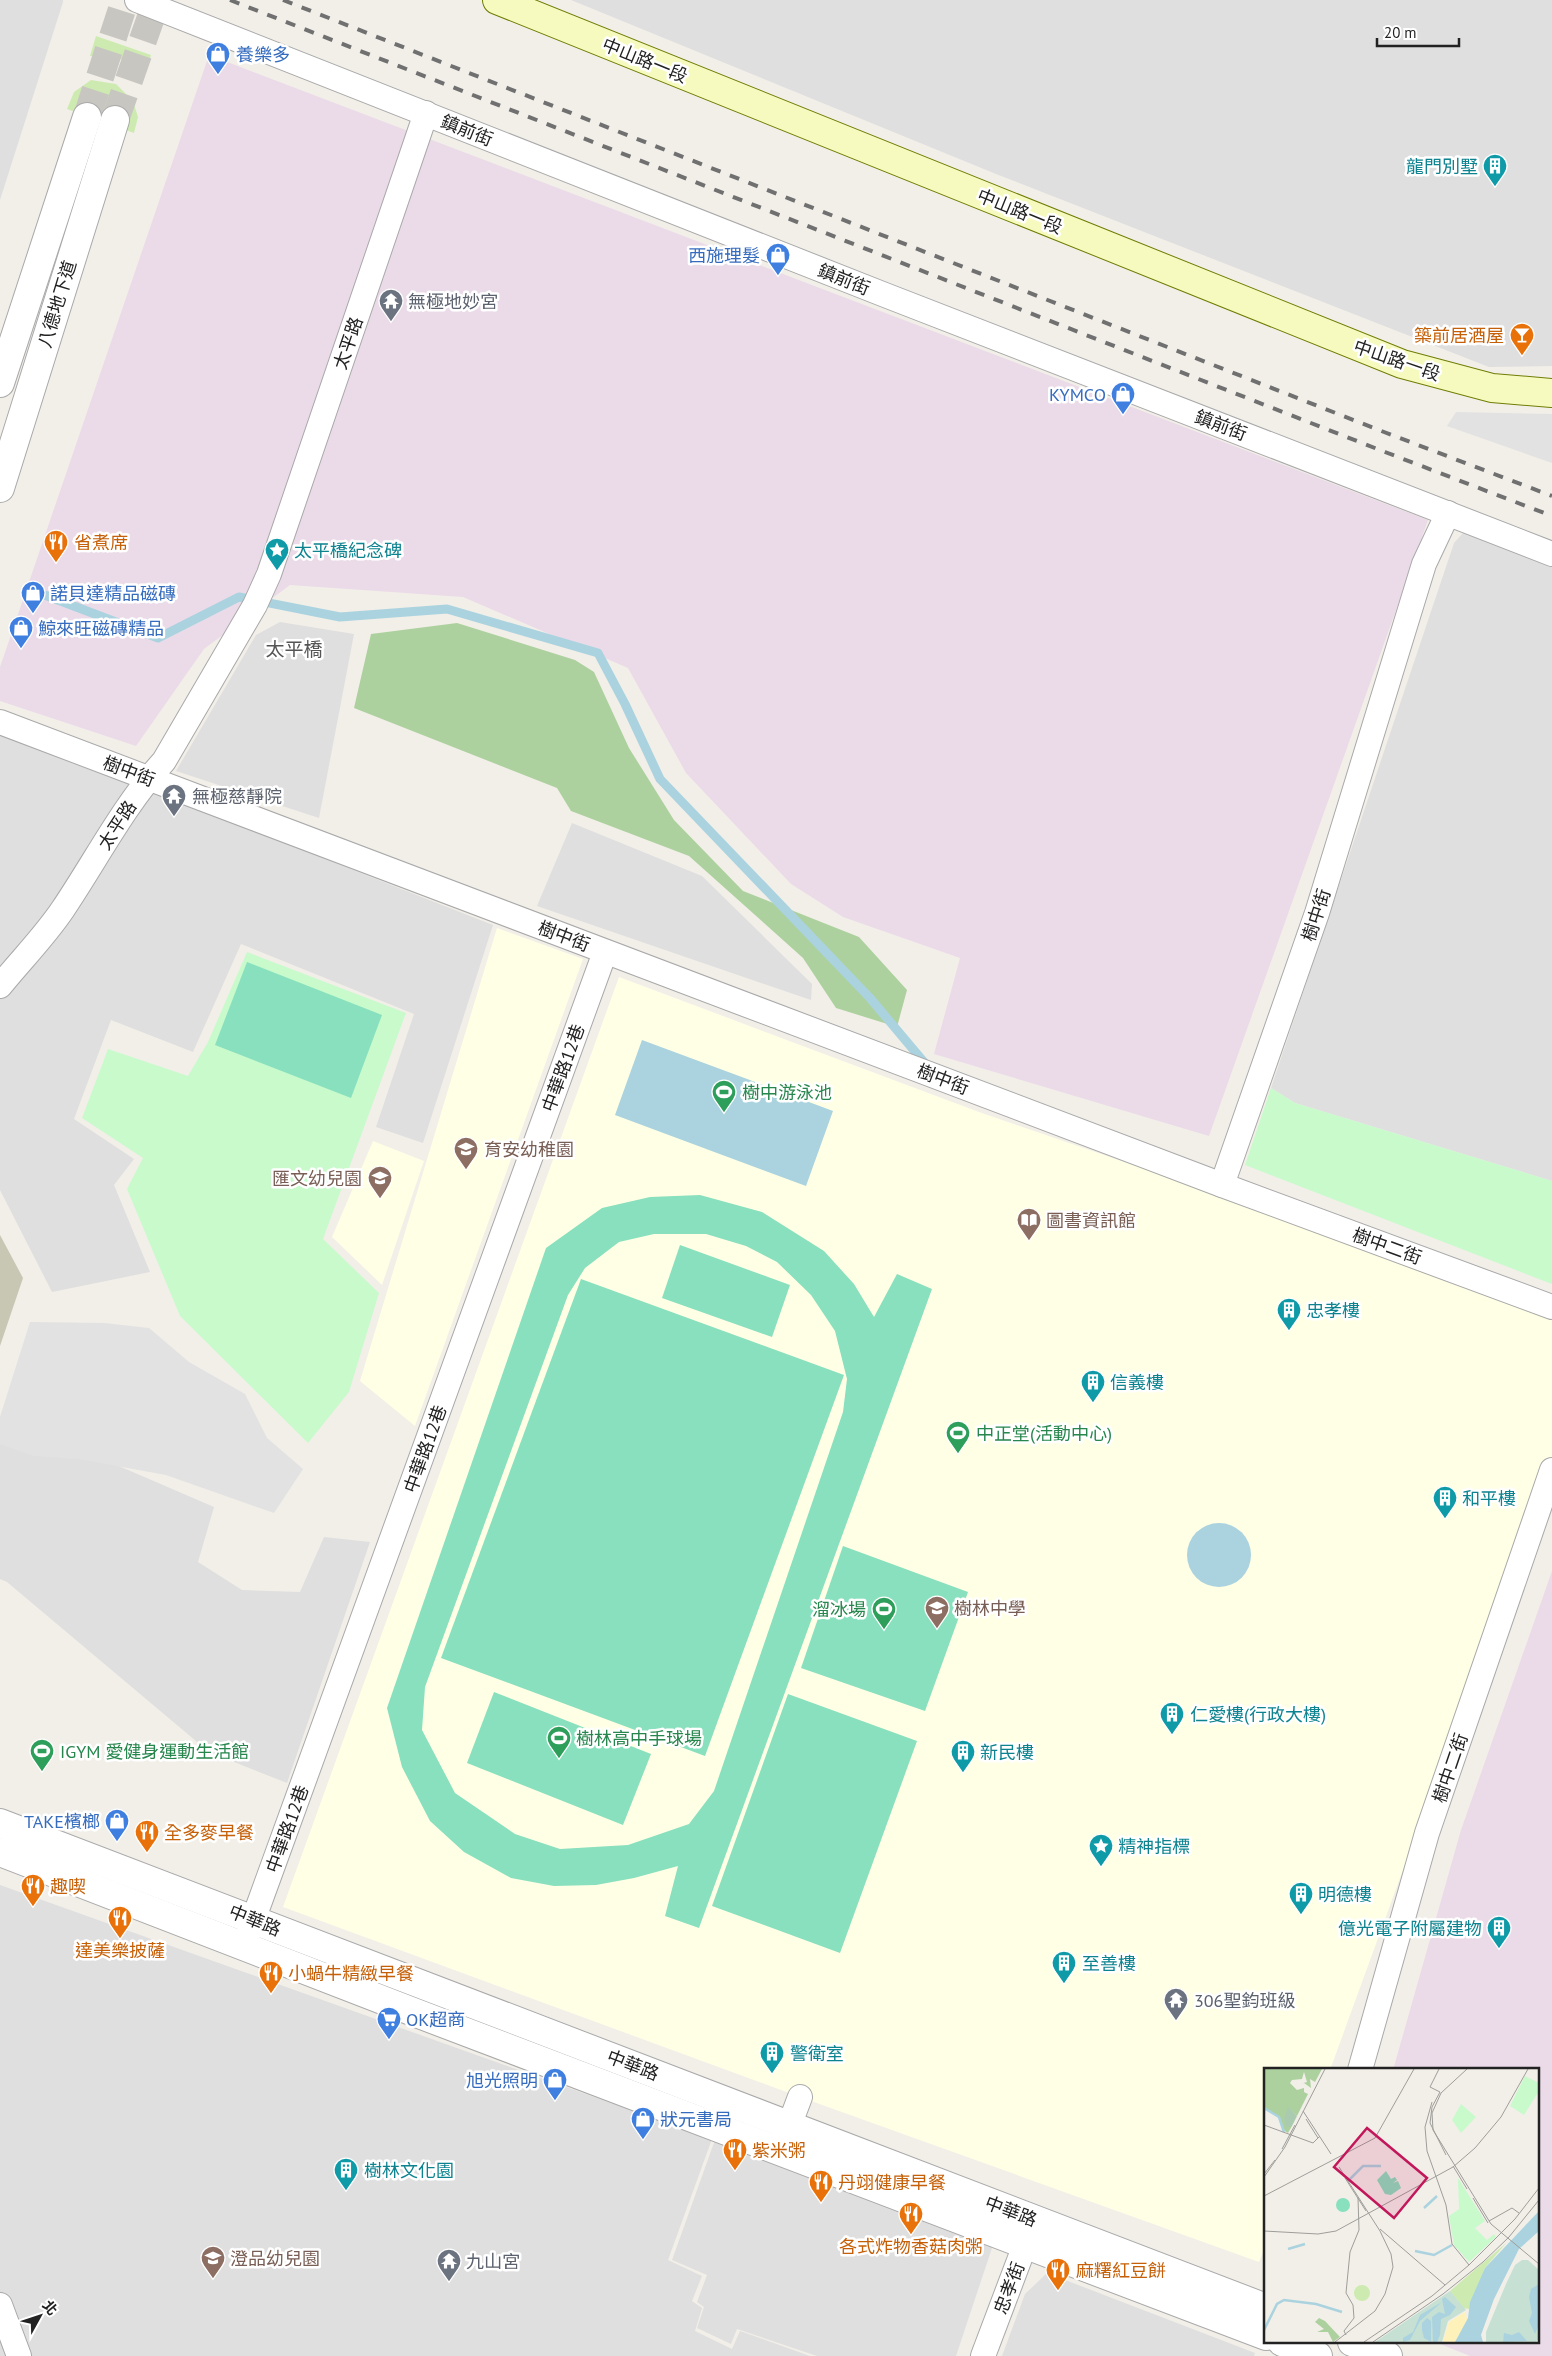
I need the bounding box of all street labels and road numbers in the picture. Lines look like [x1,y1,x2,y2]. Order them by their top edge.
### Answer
street label: 中山路一段 [599,32,691,88]
street label: 鎮前街 [438,109,496,151]
street label: 中山路一段 [974,183,1066,239]
street label: 八德地下道 [33,258,81,350]
street label: 鎮前街 [815,258,873,300]
street label: 太平路 [328,314,368,372]
street label: 中山路一段 [1351,334,1443,386]
street label: 鎮前街 [1192,405,1250,445]
street label: 樹中街 [100,751,158,791]
street label: 太平路 [93,796,141,854]
street label: 樹中街 [1297,886,1335,944]
street label: 樹中街 [535,916,593,956]
street label: 中華路12巷 [537,1021,589,1115]
street label: 樹中街 [914,1059,972,1099]
street label: 樹中二街 [1349,1223,1425,1269]
street label: 中華路12巷 [399,1402,451,1496]
street label: 樹中二街 [1427,1730,1473,1806]
street label: 中華路12巷 [261,1782,313,1876]
street label: 中華路 [226,1899,284,1941]
street label: 中華路 [604,2045,662,2085]
street label: 中華路 [982,2191,1040,2231]
street label: 忠孝街 [989,2259,1029,2317]

